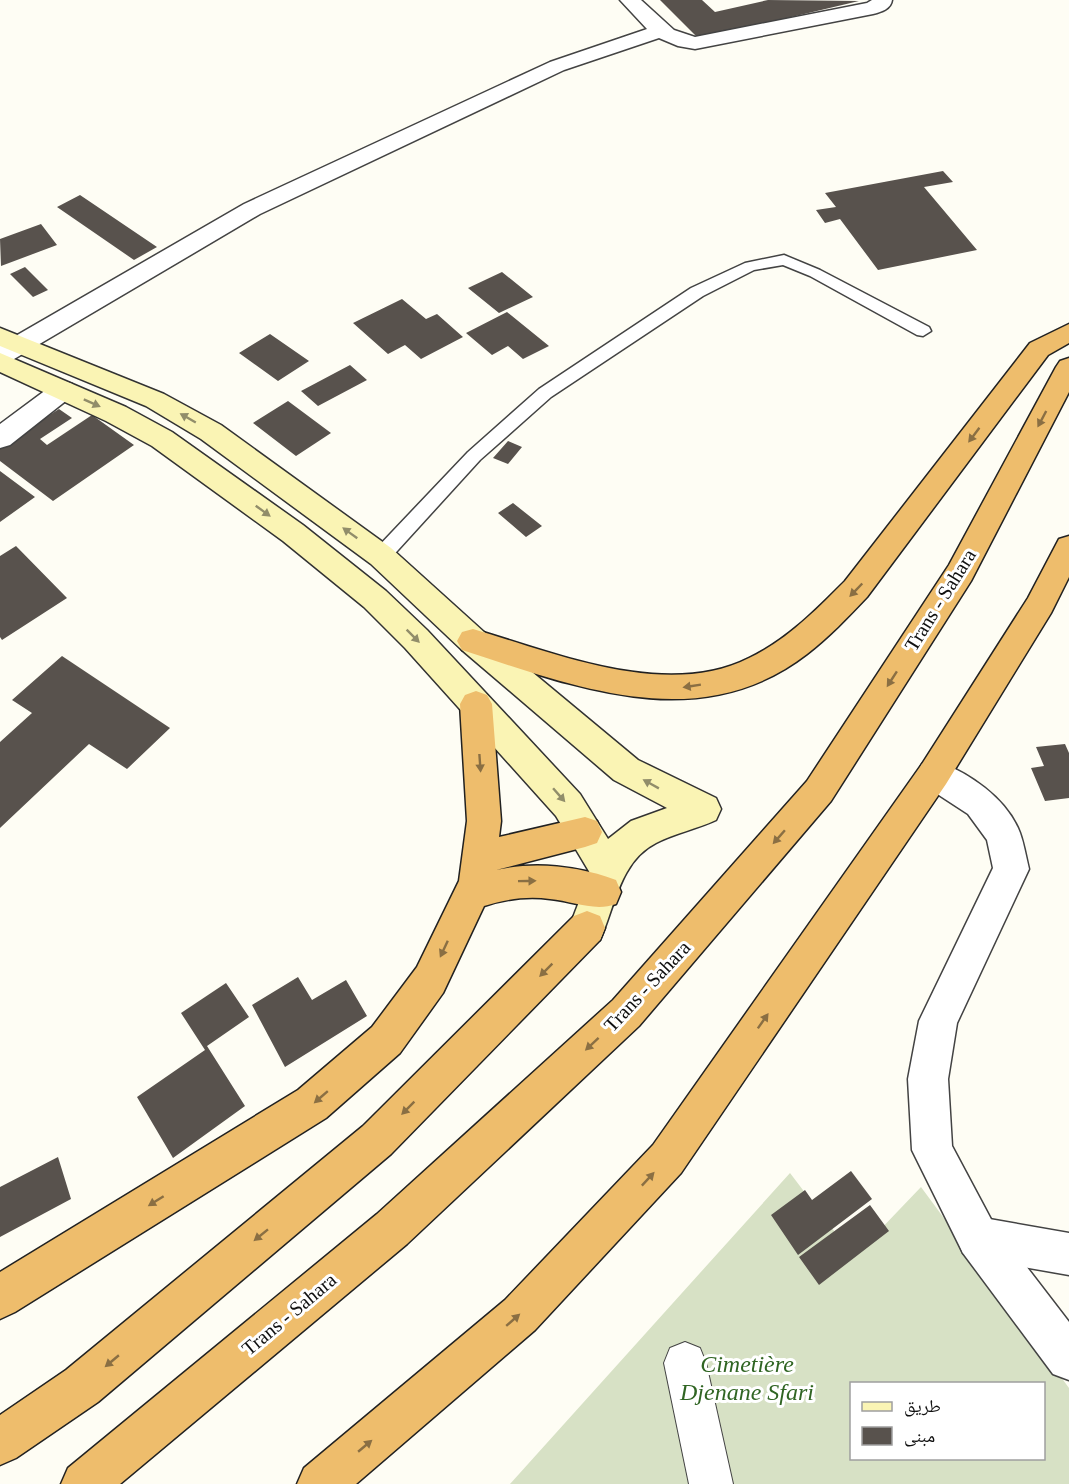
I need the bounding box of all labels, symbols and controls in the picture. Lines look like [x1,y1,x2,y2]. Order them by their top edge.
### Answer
one-way arrow [83,398,101,408]
one-way arrow [1037,410,1047,428]
one-way arrow [179,413,196,423]
one-way arrow [969,428,981,443]
one-way arrow [255,505,271,517]
one-way arrow [343,528,358,540]
street label: Trans - Sahara [900,545,980,655]
one-way arrow [849,583,863,597]
one-way arrow [406,628,420,643]
one-way arrow [886,670,897,687]
one-way arrow [682,682,701,691]
one-way arrow [476,753,485,772]
one-way arrow [642,779,659,789]
one-way arrow [553,787,566,803]
one-way arrow [773,829,786,844]
one-way arrow [517,876,536,885]
street label: Trans - Sahara [599,936,695,1036]
one-way arrow [440,941,449,958]
one-way arrow [539,962,553,976]
one-way arrow [756,1014,768,1029]
one-way arrow [585,1037,600,1051]
one-way arrow [314,1090,329,1103]
one-way arrow [402,1100,416,1114]
one-way arrow [641,1171,655,1186]
one-way arrow [148,1195,164,1206]
one-way arrow [253,1229,269,1242]
street label: Trans - Sahara [238,1268,341,1360]
one-way arrow [505,1314,520,1327]
park label: Cimetière Djenane Sfari [679,1351,814,1405]
one-way arrow [104,1354,120,1367]
legend [850,1382,1045,1460]
text: طريق [904,1396,941,1417]
text: مبنى [904,1426,935,1447]
one-way arrow [357,1440,372,1453]

